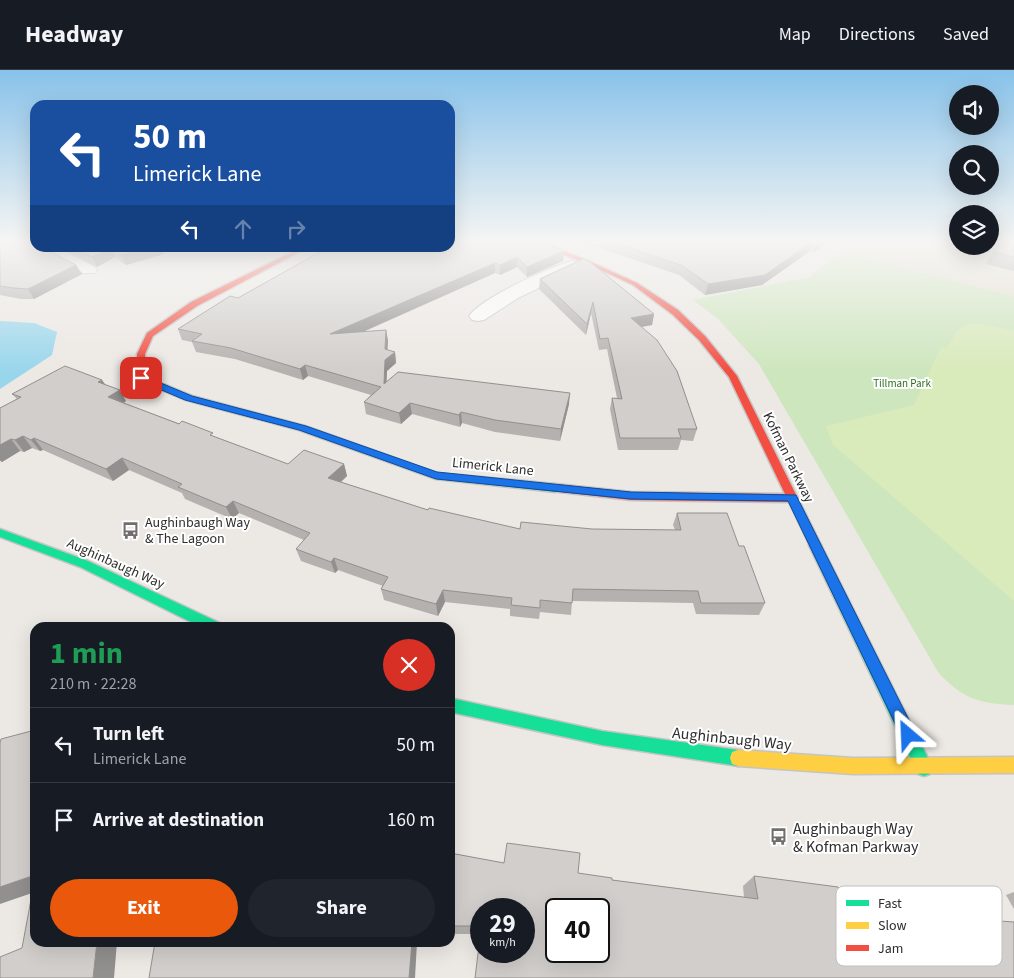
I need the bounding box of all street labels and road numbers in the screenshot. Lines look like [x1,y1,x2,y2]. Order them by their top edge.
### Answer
street label: Kofman Parkway [758,409,819,506]
street label: Limerick Lane [451,453,535,481]
street label: Aughinbaugh Way [64,533,168,595]
street label: Aughinbaugh Way [671,722,793,756]

